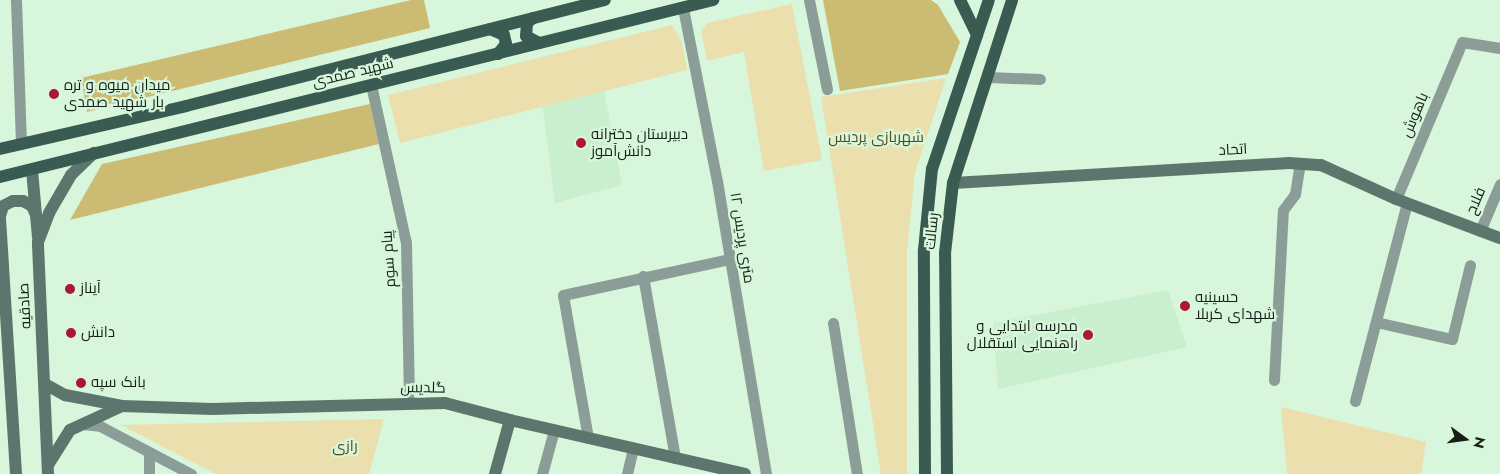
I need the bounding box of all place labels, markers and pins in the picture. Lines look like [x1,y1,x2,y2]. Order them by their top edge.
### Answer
place label: میدان میوه و تره بار شهید صمدی [64,76,170,111]
marker: میدان میوه و تره بار شهید صمدی [48,88,60,100]
place label: دبیرستان دخترانه دانش‌آموز [591,125,688,160]
marker: دبیرستان دخترانه دانش‌آموز [575,137,587,149]
place label: آیناز [80,280,101,298]
marker: آیناز [64,283,76,295]
place label: حسینیه شهدای کربلا [1195,288,1275,323]
marker: حسینیه شهدای کربلا [1179,300,1191,312]
place label: مدرسه ابتدایی و راهنمایی استقلال [967,317,1078,352]
place label: دانش [81,324,115,342]
marker: دانش [65,327,77,339]
marker: مدرسه ابتدایی و راهنمایی استقلال [1082,329,1094,341]
place label: بانک سپه [91,374,146,392]
marker: بانک سپه [75,377,87,389]

